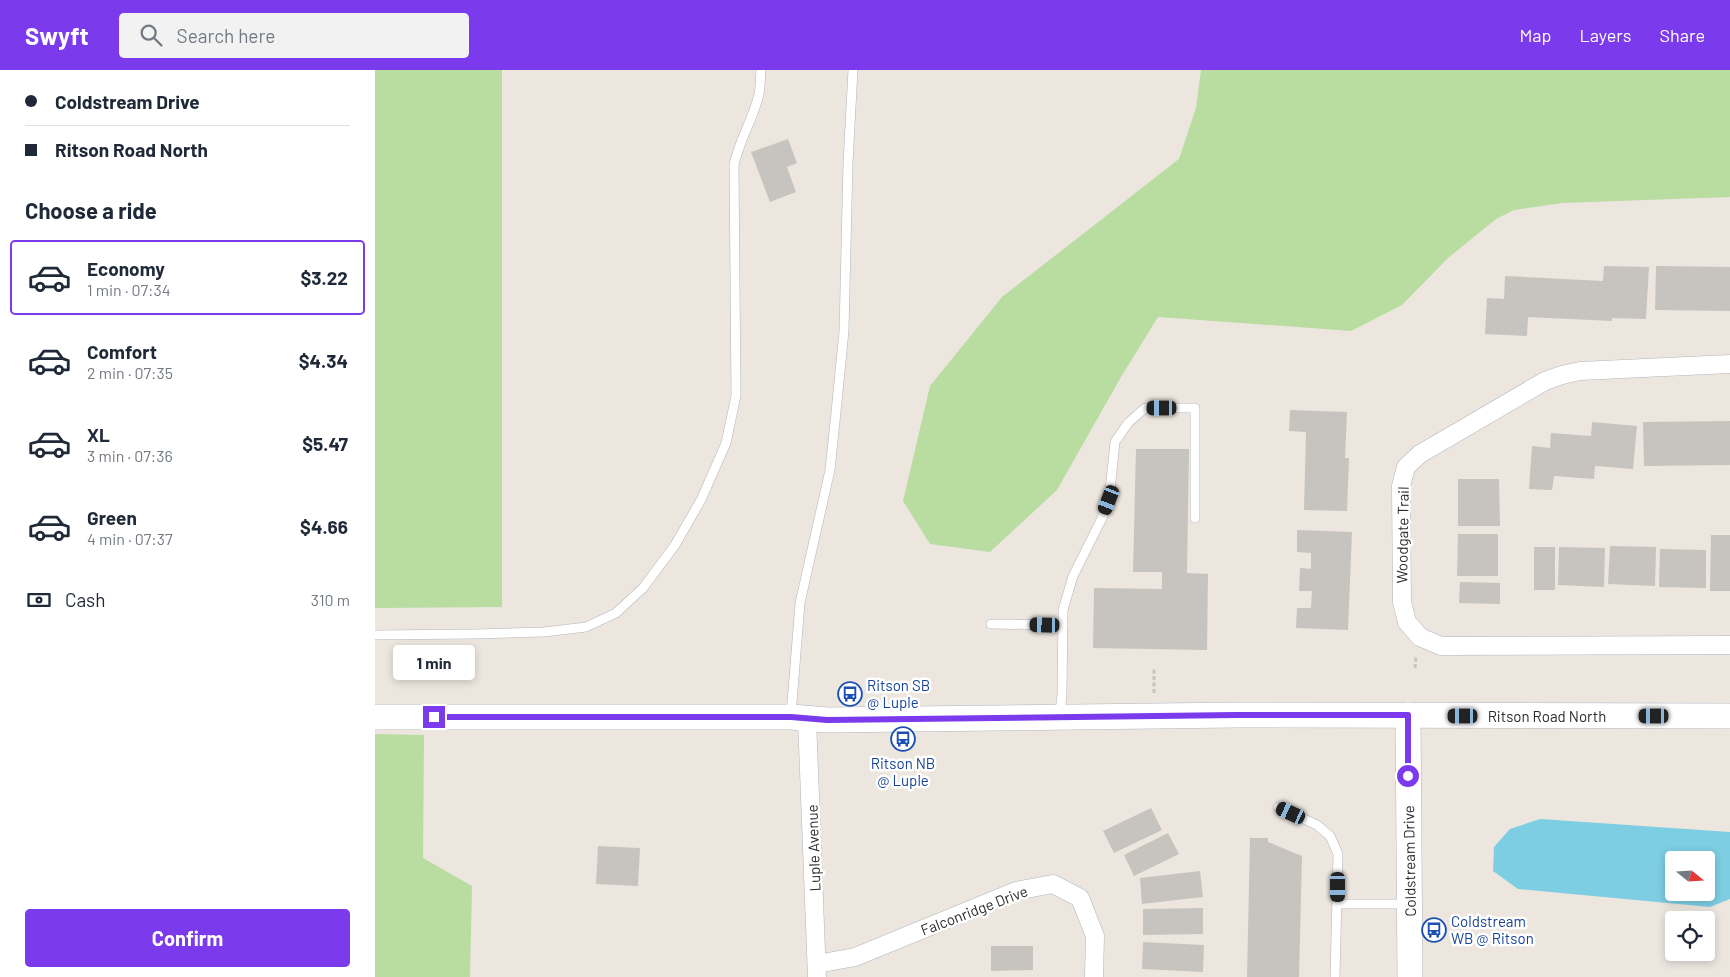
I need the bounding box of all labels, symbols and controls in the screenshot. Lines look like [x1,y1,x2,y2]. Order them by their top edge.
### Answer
search box [119,13,469,58]
text: Swyft [25,21,89,50]
icon: search [137,21,165,49]
text: Search here [177,24,275,47]
text: Map [1519,24,1551,46]
text: Layers [1579,24,1632,46]
text: Share [1660,24,1705,46]
text: Coldstream Drive [55,90,200,113]
text: Ritson Road North [55,138,208,161]
text: Choose a ride [25,197,157,223]
icon: car [27,255,72,300]
text: Economy [87,257,165,280]
text: $3.22 [300,266,348,289]
text: 1 min · 07:34 [87,280,171,299]
icon: car [27,338,72,383]
text: Comfort [87,340,157,363]
text: $4.34 [299,349,348,372]
text: 2 min · 07:35 [87,363,173,382]
car [1147,401,1177,416]
icon: car [27,421,72,466]
text: XL [87,423,110,446]
text: $5.47 [302,432,348,455]
text: 3 min · 07:36 [87,446,173,465]
car [1096,483,1121,517]
street label: Woodgate Trail [1392,486,1412,584]
icon: car [27,504,72,549]
text: Green [87,506,137,529]
text: $4.66 [300,515,348,538]
text: 4 min · 07:37 [87,529,173,548]
icon: cash [25,586,53,614]
text: Cash [65,588,106,611]
text: 310 m [311,590,350,609]
car [1029,617,1060,633]
callout: 1 min [393,644,475,680]
text: 1 min [416,653,452,672]
place label: Ritson SB @ Luple [867,676,930,711]
bus stop icon: Ritson SB @ Luple [837,681,863,707]
route end [423,706,445,728]
street label: Ritson Road North [1488,707,1606,725]
car [1448,709,1478,724]
car [1639,709,1669,724]
bus stop icon: Ritson NB @ Luple [890,726,916,752]
place label: Ritson NB @ Luple [871,754,935,789]
route start [1397,765,1419,787]
car [1274,800,1307,826]
street label: Luple Avenue [802,804,824,892]
street label: Coldstream Drive [1399,805,1419,917]
north arrow [1665,851,1715,901]
map controls [1665,851,1715,961]
car [1330,872,1345,902]
street label: Falconridge Drive [918,881,1030,939]
button: Confirm [25,909,350,967]
button: locate [1665,911,1715,961]
place label: Coldstream WB @ Ritson [1451,912,1534,947]
bus stop icon: Coldstream WB @ Ritson [1421,917,1447,943]

